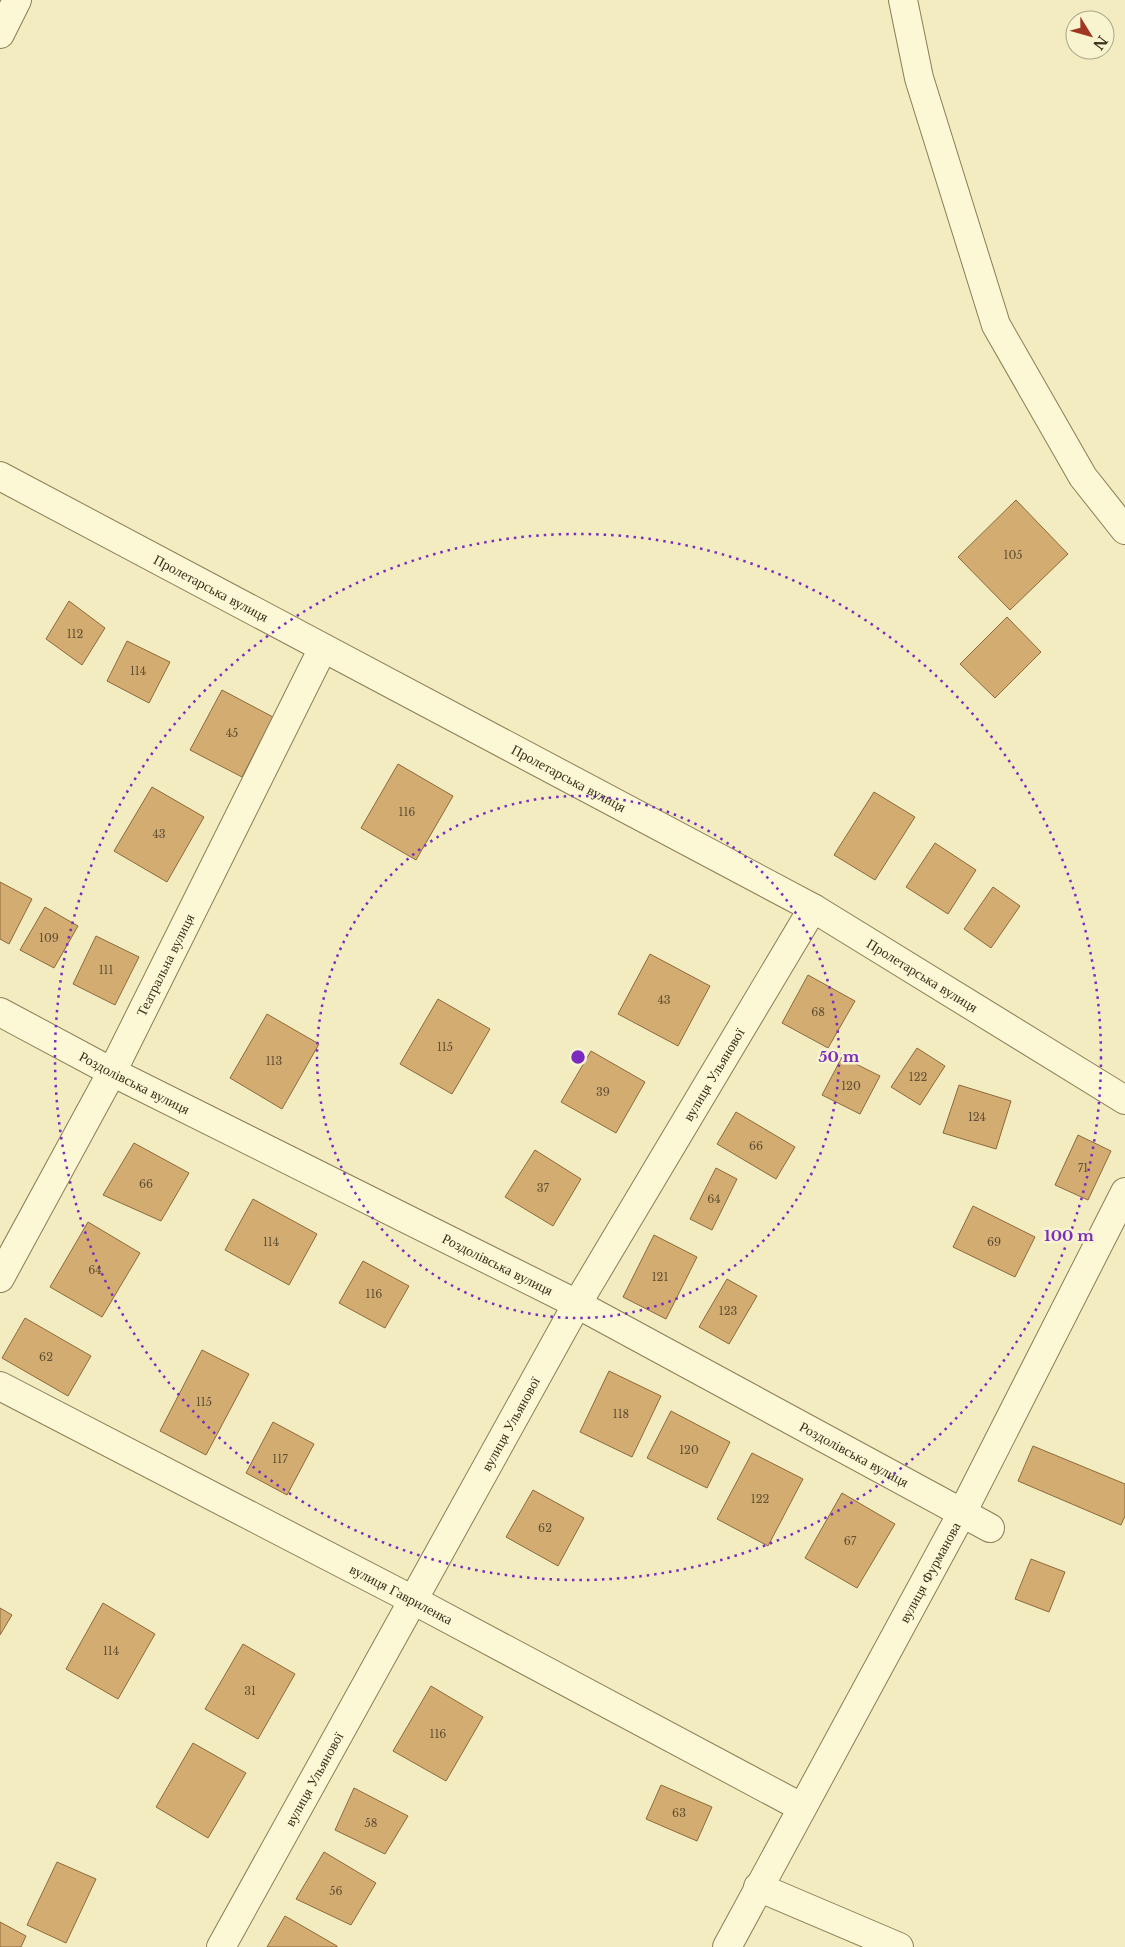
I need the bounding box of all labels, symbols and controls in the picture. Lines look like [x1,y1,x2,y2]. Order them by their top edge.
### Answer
north arrow [1065,10,1115,60]
text: N [1089,32,1112,53]
house number: 105 [1003,548,1023,562]
street label: Пролетарська вулиця [151,550,272,626]
house number: 112 [67,627,84,641]
house number: 114 [130,664,146,678]
house number: 45 [226,726,238,740]
street label: Пролетарська вулиця [508,740,630,816]
house number: 116 [399,805,415,819]
house number: 43 [152,827,166,841]
street label: Театральна вулиця [132,910,199,1019]
house number: 109 [39,931,59,945]
street label: Пролетарська вулиця [863,934,982,1017]
house number: 111 [99,963,113,977]
house number: 43 [657,993,671,1007]
house number: 68 [811,1005,825,1019]
street label: вулиця Ульянової [679,1025,748,1124]
house number: 115 [437,1040,453,1054]
street label: Роздолівська вулиця [76,1047,193,1119]
text: 50 m [819,1047,860,1066]
centre of rings [569,1048,587,1066]
house number: 113 [266,1054,283,1068]
house number: 122 [909,1070,927,1084]
house number: 120 [841,1079,861,1093]
house number: 39 [596,1085,610,1099]
house number: 124 [968,1110,986,1124]
house number: 66 [749,1139,763,1153]
house number: 71 [1078,1161,1088,1175]
house number: 66 [139,1177,153,1191]
house number: 37 [537,1181,550,1195]
house number: 64 [707,1192,721,1206]
text: 100 m [1044,1226,1094,1245]
street label: Роздолівська вулиця [439,1229,556,1300]
house number: 114 [263,1235,279,1249]
house number: 69 [987,1235,1001,1249]
house number: 64 [88,1263,102,1277]
house number: 121 [652,1270,668,1284]
house number: 116 [366,1287,382,1301]
house number: 123 [719,1304,737,1318]
house number: 62 [39,1350,53,1364]
street label: вулиця Ульянової [477,1373,544,1474]
house number: 115 [196,1395,212,1409]
house number: 118 [613,1407,629,1421]
street label: Роздолівська вулиця [796,1417,912,1491]
house number: 120 [679,1443,699,1457]
house number: 117 [272,1452,288,1466]
house number: 122 [751,1492,769,1506]
street label: вулиця Фурманова [895,1518,965,1626]
house number: 62 [538,1521,552,1535]
house number: 67 [844,1534,857,1548]
street label: вулиця Гавриленка [347,1560,456,1629]
house number: 114 [103,1644,119,1658]
house number: 31 [244,1684,256,1698]
house number: 116 [430,1727,446,1741]
street label: вулиця Ульянової [281,1729,347,1829]
house number: 63 [672,1806,686,1820]
house number: 58 [365,1816,377,1830]
house number: 56 [329,1884,343,1898]

